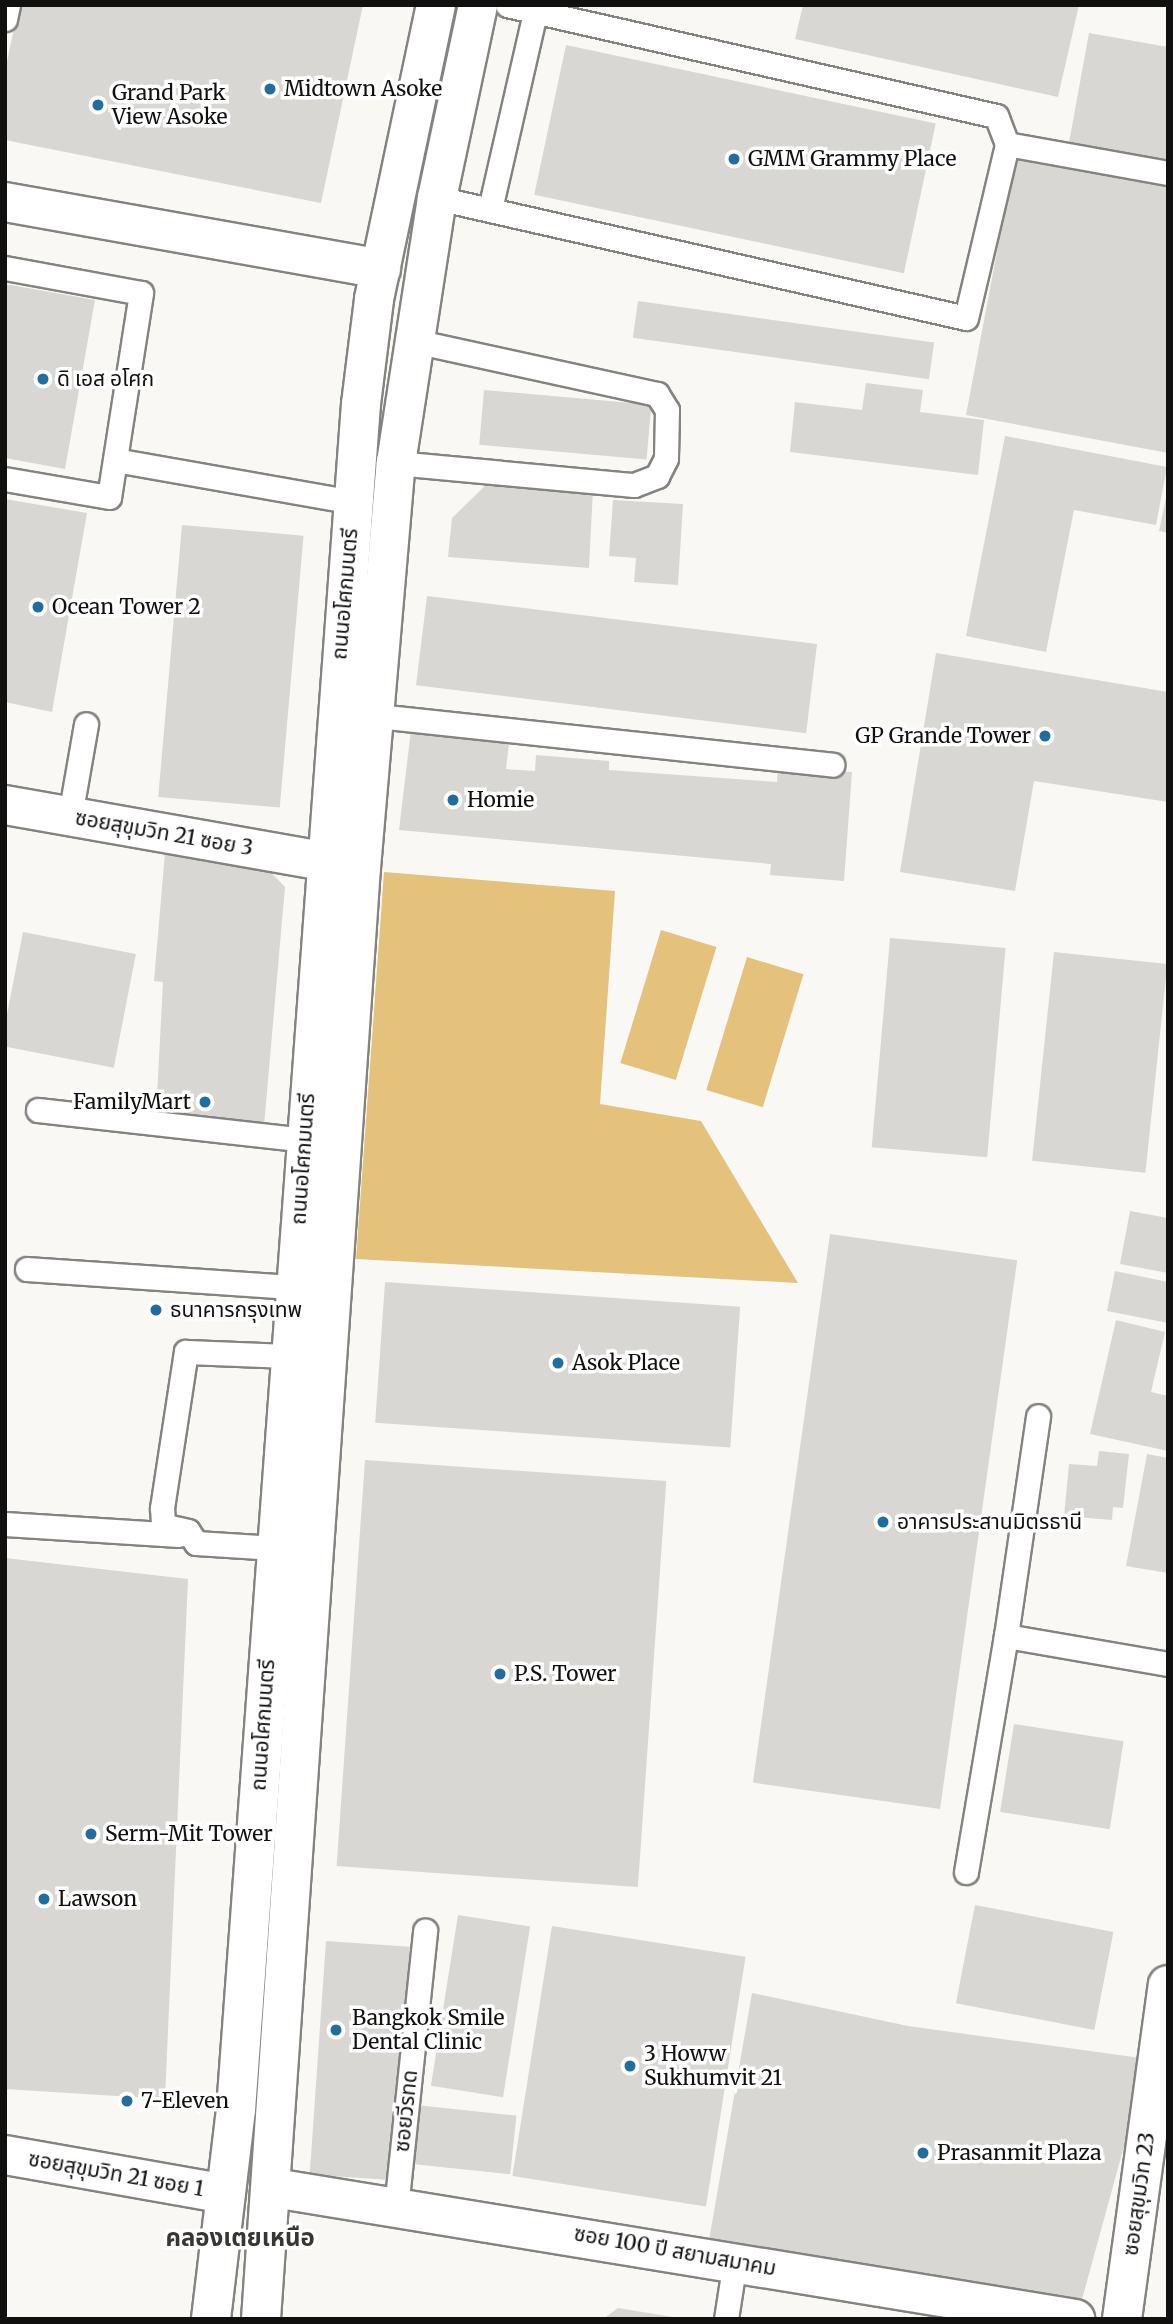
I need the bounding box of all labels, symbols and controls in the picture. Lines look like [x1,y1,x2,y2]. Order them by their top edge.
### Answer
place label: Midtown Asoke [284,76,442,102]
place label: Grand Park View Asoke [112,80,227,130]
marker: Midtown Asoke [262,81,278,97]
marker: Grand Park View Asoke [90,97,106,113]
place label: GMM Grammy Place [748,146,956,172]
marker: GMM Grammy Place [726,151,742,167]
place label: ดิ เอส อโศก [57,366,154,392]
marker: ดิ เอส อโศก [35,371,51,387]
street label: ถนนอโศกมนตรี [327,527,363,661]
place label: Ocean Tower 2 [52,594,201,620]
marker: Ocean Tower 2 [30,599,46,615]
place label: GP Grande Tower [855,723,1031,749]
marker: GP Grande Tower [1037,728,1053,744]
place label: Homie [467,787,534,813]
marker: Homie [445,792,461,808]
street label: ซอยสุขุมวิท 21 ซอย 3 [73,805,255,861]
place label: FamilyMart [73,1089,191,1115]
street label: ถนนอโศกมนตรี [286,1092,320,1226]
marker: FamilyMart [197,1094,213,1110]
place label: ธนาคารกรุงเทพ [170,1297,302,1323]
marker: ธนาคารกรุงเทพ [148,1302,164,1318]
place label: Asok Place [572,1350,680,1376]
marker: Asok Place [550,1355,566,1371]
place label: อาคารประสานมิตรธานี [897,1509,1082,1535]
marker: อาคารประสานมิตรธานี [875,1514,891,1530]
street label: ถนนอโศกมนตรี [246,1658,280,1792]
place label: P.S. Tower [514,1661,616,1687]
marker: P.S. Tower [492,1666,508,1682]
place label: Serm-Mit Tower [105,1821,273,1847]
marker: Serm-Mit Tower [83,1826,99,1842]
place label: Lawson [58,1886,137,1912]
marker: Lawson [36,1891,52,1907]
place label: Bangkok Smile Dental Clinic [352,2005,504,2055]
marker: Bangkok Smile Dental Clinic [326,2020,346,2040]
place label: 3 Howw Sukhumvit 21 [644,2041,782,2091]
marker: 3 Howw Sukhumvit 21 [622,2058,638,2074]
street label: ซอยวีรทด [389,2069,423,2153]
place label: 7-Eleven [141,2088,229,2114]
marker: 7-Eleven [119,2093,135,2109]
street label: ซอยสุขุมวิท 23 [1118,2131,1160,2257]
place label: Prasanmit Plaza [937,2140,1102,2166]
marker: Prasanmit Plaza [915,2145,931,2161]
street label: ซอยสุขุมวิท 21 ซอย 1 [26,2146,206,2202]
street label: ซอย 100 ปี สยามสมาคม [572,2221,778,2281]
district label: คลองเตยเหนือ [165,2224,315,2252]

